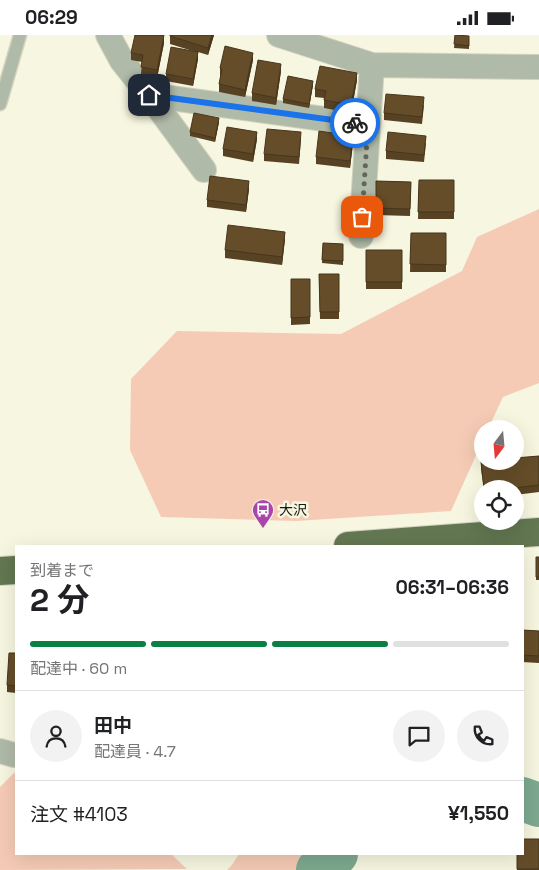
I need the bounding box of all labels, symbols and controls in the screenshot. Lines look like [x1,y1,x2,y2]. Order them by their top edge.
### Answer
text: 06:29 [25,5,78,30]
pin [128,74,170,116]
icon: home [135,81,163,109]
courier [330,98,380,148]
icon: bike [341,109,369,137]
pin [341,196,383,238]
icon: bag [348,203,376,231]
north arrow [474,420,524,470]
map controls [474,420,524,530]
button: locate [474,480,524,530]
bus stop icon: 大沢 [251,498,275,529]
place label: 大沢 [279,501,307,519]
text: 到着まで [30,560,94,581]
text: 06:31–06:36 [395,575,509,600]
text: 2 分 [30,580,89,620]
text: 配達中 · 60 m [30,658,127,679]
button: person [30,710,82,762]
button: chat [393,710,445,762]
button: phone [457,710,509,762]
text: 田中 [94,713,132,738]
text: 配達員 · 4.7 [94,741,176,762]
text: ¥1,550 [448,801,509,826]
text: 注文 #4103 [30,802,128,827]

